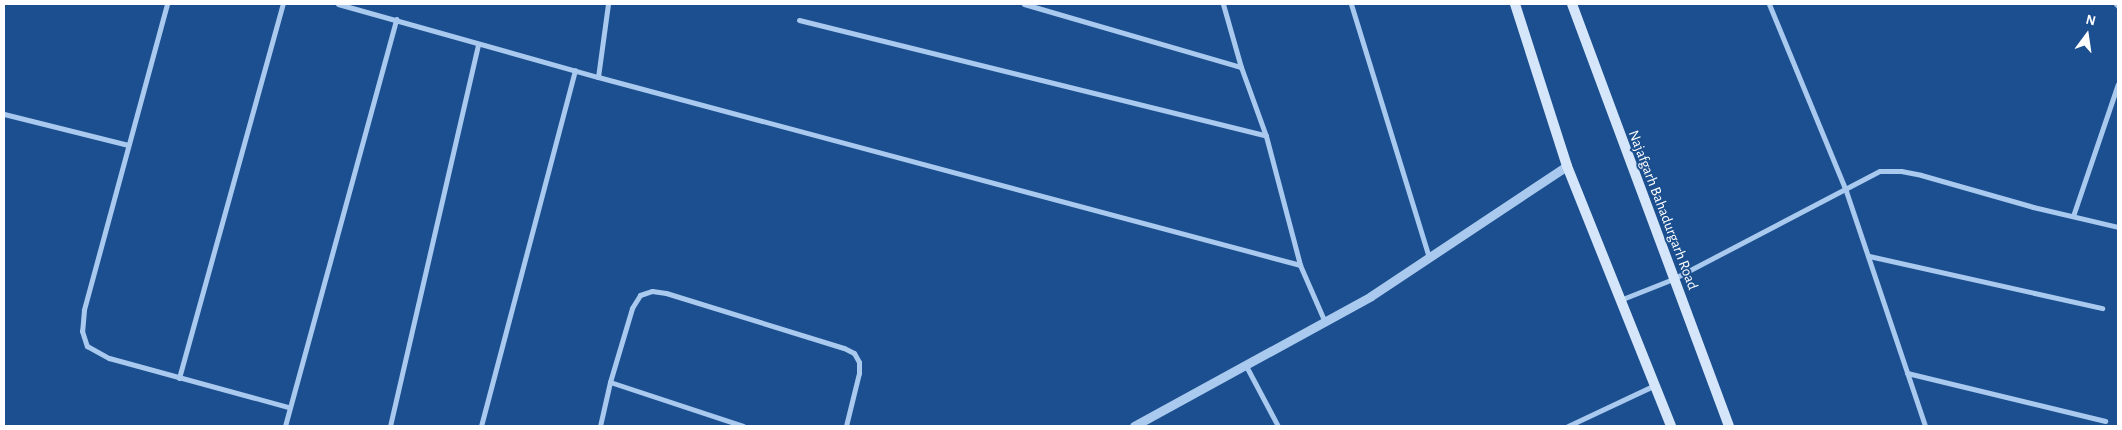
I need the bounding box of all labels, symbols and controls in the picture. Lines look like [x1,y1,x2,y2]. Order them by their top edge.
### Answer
north arrow [2062,10,2112,60]
text: N [2084,12,2097,28]
street label: Najafgarh Bahadurgarh Road [1624,128,1702,292]

